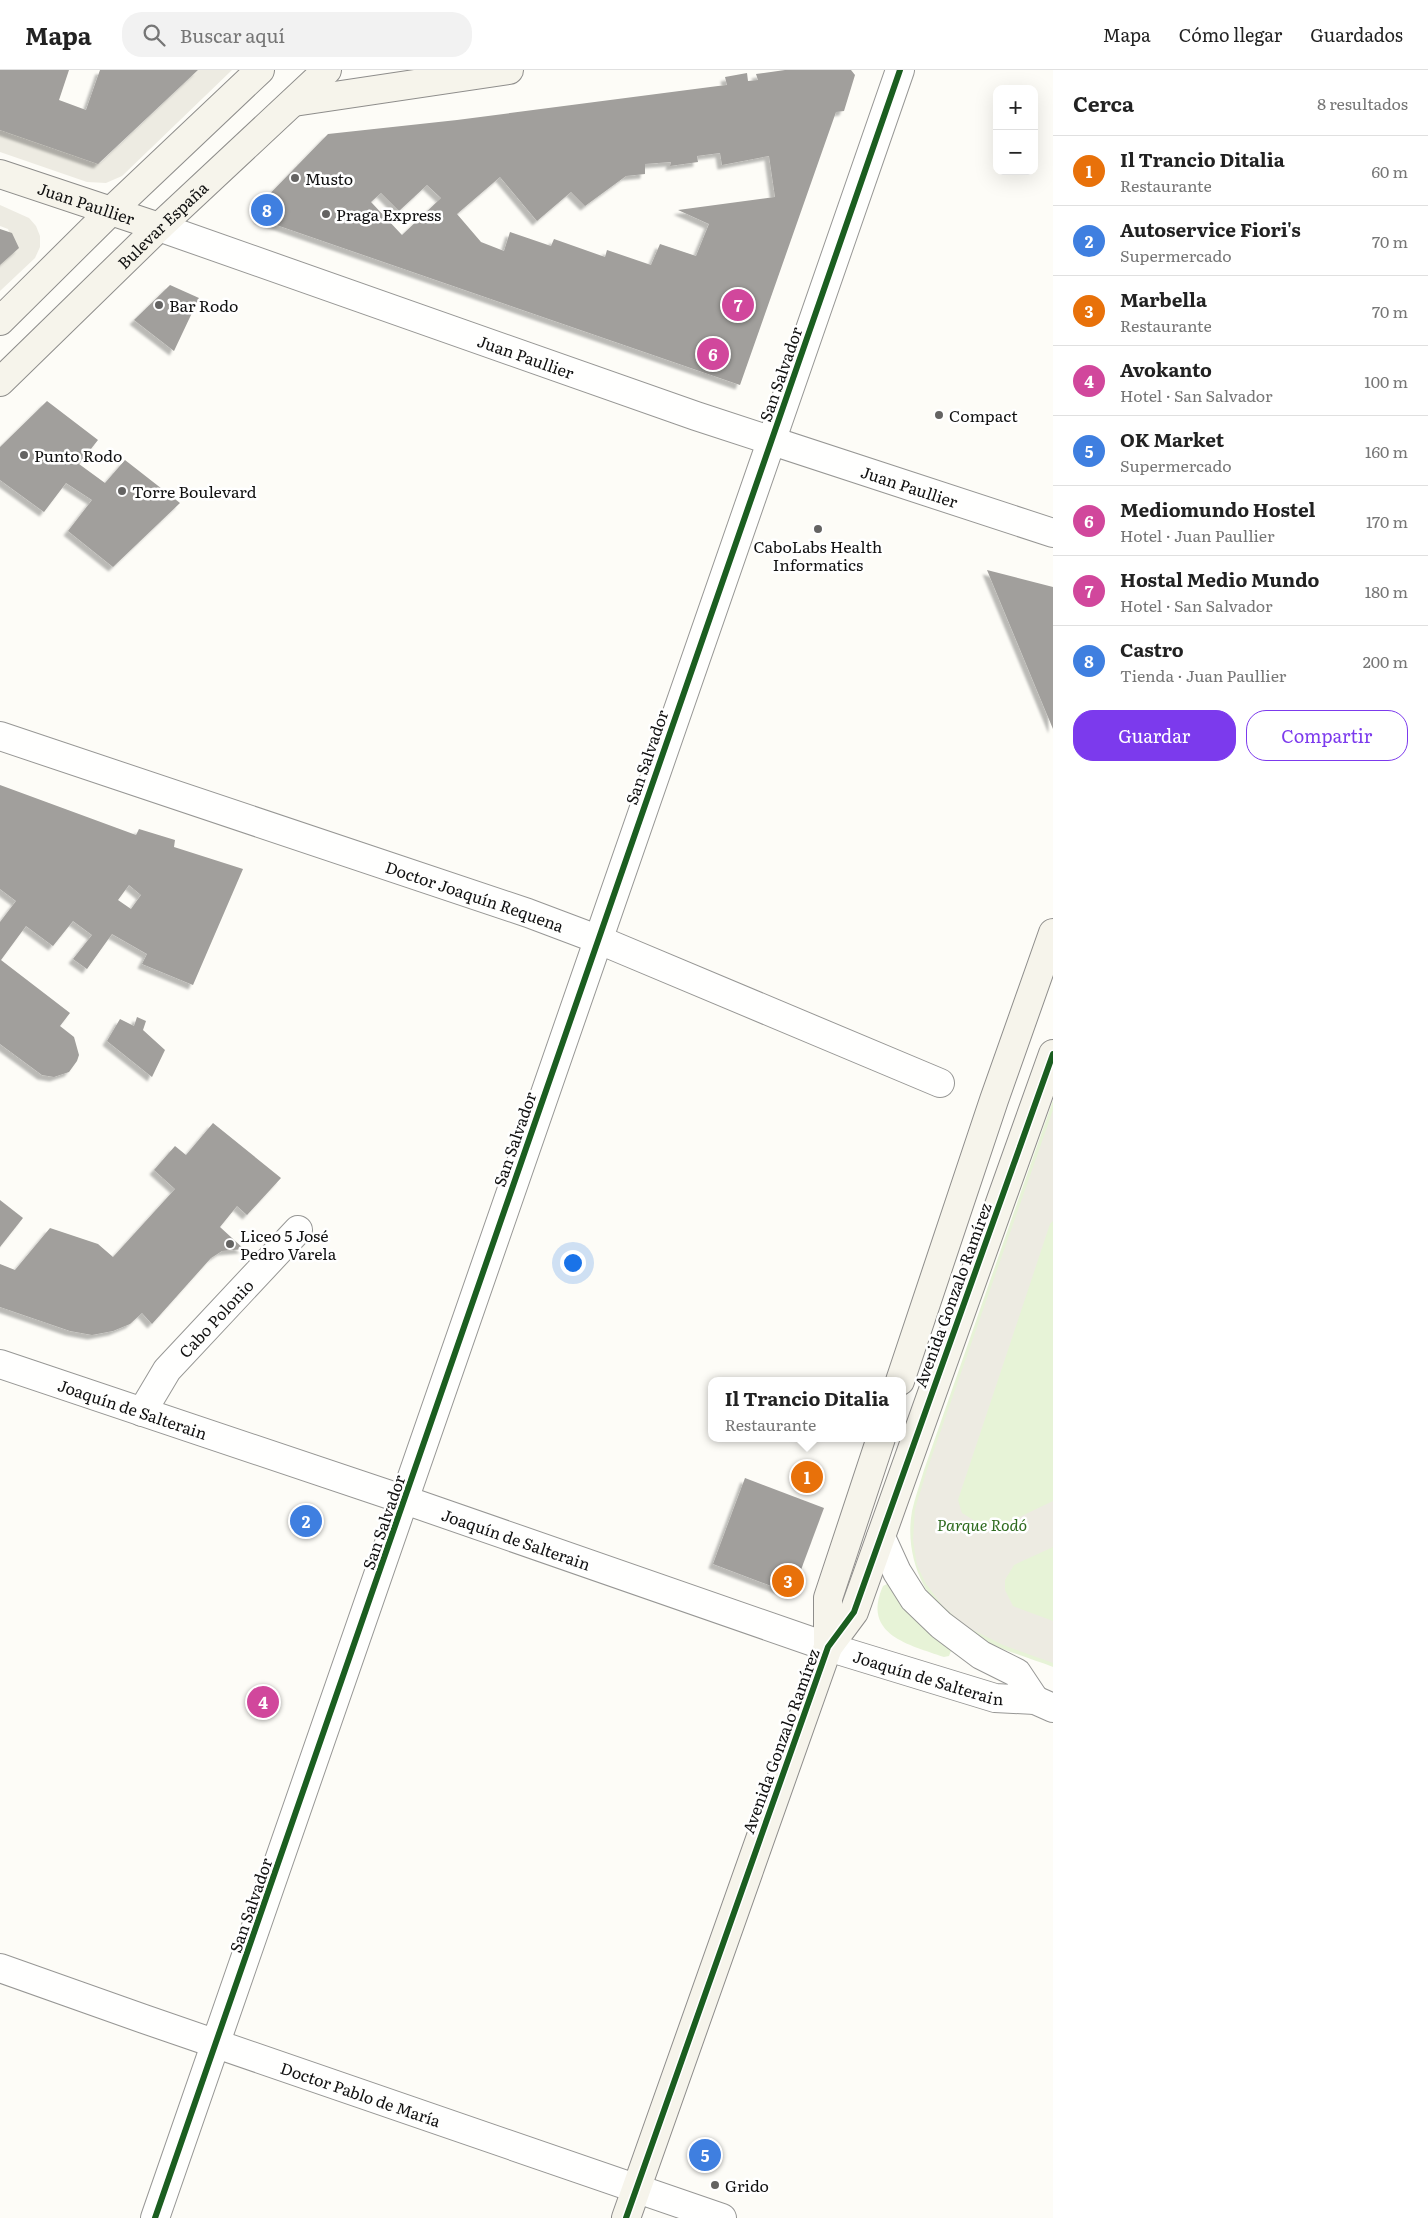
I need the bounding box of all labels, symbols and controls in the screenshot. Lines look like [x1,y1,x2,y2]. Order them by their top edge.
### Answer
search box [122,12,472,57]
text: Mapa [25,17,92,52]
icon: search [140,21,168,49]
text: Buscar aquí [180,21,285,49]
text: Mapa [1103,21,1151,48]
text: Cómo llegar [1179,21,1282,48]
text: Guardados [1310,21,1403,48]
map controls [993,85,1038,175]
button: + [993,85,1038,130]
text: Cerca [1073,87,1134,118]
text: 8 resultados [1317,91,1408,115]
button: − [993,130,1038,175]
text: Il Trancio Ditalia [1120,145,1285,173]
text: 1 [1086,159,1092,183]
text: 60 m [1371,159,1408,183]
place label: Musto [305,166,353,190]
marker: Musto [289,172,301,184]
text: Restaurante [1120,173,1212,197]
street label: Juan Paullier [35,175,138,230]
street label: Bulevar España [111,175,213,274]
pin: 8 [251,191,283,229]
place label: Praga Express [336,202,441,226]
marker: Praga Express [320,208,332,220]
text: Autoservice Fiori's [1120,215,1301,243]
text: 2 [1085,229,1093,253]
text: 70 m [1372,229,1408,253]
text: Supermercado [1120,243,1232,267]
text: Marbella [1120,285,1207,313]
pin: 7 [722,286,754,324]
place label: Bar Rodo [169,293,238,317]
marker: Bar Rodo [153,299,165,311]
text: 3 [1085,299,1093,323]
text: 70 m [1372,299,1408,323]
text: Restaurante [1120,313,1212,337]
street label: San Salvador [753,323,808,425]
street label: Juan Paullier [474,328,578,384]
pin: 6 [697,335,729,373]
text: Avokanto [1120,355,1212,383]
text: 4 [1084,369,1094,393]
text: 100 m [1364,369,1408,393]
text: Hotel · San Salvador [1120,383,1273,407]
place label: Compact [949,403,1018,427]
marker: Compact [933,409,945,421]
text: OK Market [1120,425,1224,453]
text: 5 [1085,439,1093,463]
text: 160 m [1365,439,1408,463]
place label: Punto Rodo [34,443,122,467]
marker: Punto Rodo [18,449,30,461]
text: Supermercado [1120,453,1232,477]
street label: Juan Paullier [858,459,962,513]
place label: Torre Boulevard [132,479,257,503]
marker: Torre Boulevard [116,485,128,497]
text: Mediomundo Hostel [1120,495,1315,523]
text: 6 [1084,509,1094,533]
text: 170 m [1366,509,1408,533]
marker: CaboLabs Health Informatics [812,523,824,535]
text: Hotel · Juan Paullier [1120,523,1275,547]
place label: CaboLabs Health Informatics [754,534,883,576]
text: Hostal Medio Mundo [1120,565,1319,593]
text: 7 [1085,579,1093,603]
text: 180 m [1365,579,1408,603]
text: Hotel · San Salvador [1120,593,1273,617]
text: Castro [1120,635,1184,663]
text: 8 [1084,649,1094,673]
text: 200 m [1363,649,1408,673]
text: Tienda · Juan Paullier [1120,663,1286,687]
street label: San Salvador [619,706,674,808]
button: Guardar [1073,710,1236,761]
button: Compartir [1246,710,1408,761]
street label: Doctor Joaquín Requena [382,854,568,938]
street label: San Salvador [487,1088,542,1190]
street label: Avenida Gonzalo Ramírez [907,1199,997,1391]
place label: Liceo 5 José Pedro Varela [240,1223,337,1265]
marker: Liceo 5 José Pedro Varela [224,1238,236,1250]
your location [560,1250,586,1276]
street label: Cabo Polonio [173,1273,259,1363]
street label: Joaquín de Salterain [55,1372,211,1445]
popup [708,1377,906,1442]
text: Il Trancio Ditalia [725,1384,889,1412]
text: Restaurante [725,1412,816,1436]
pin: 1 [791,1458,823,1496]
street label: San Salvador [356,1471,411,1573]
pin: 2 [290,1502,322,1540]
street label: Joaquín de Salterain [439,1502,594,1576]
park label: Parque Rodó [937,1512,1027,1536]
pin: 3 [772,1562,804,1600]
street label: Joaquín de Salterain [850,1643,1004,1710]
street label: Avenida Gonzalo Ramírez [735,1645,825,1837]
pin: 4 [247,1683,279,1721]
street label: San Salvador [223,1854,278,1956]
street label: Doctor Pablo de María [277,2055,444,2132]
pin: 5 [689,2136,721,2174]
place label: Grido [725,2173,769,2197]
marker: Grido [709,2179,721,2191]

